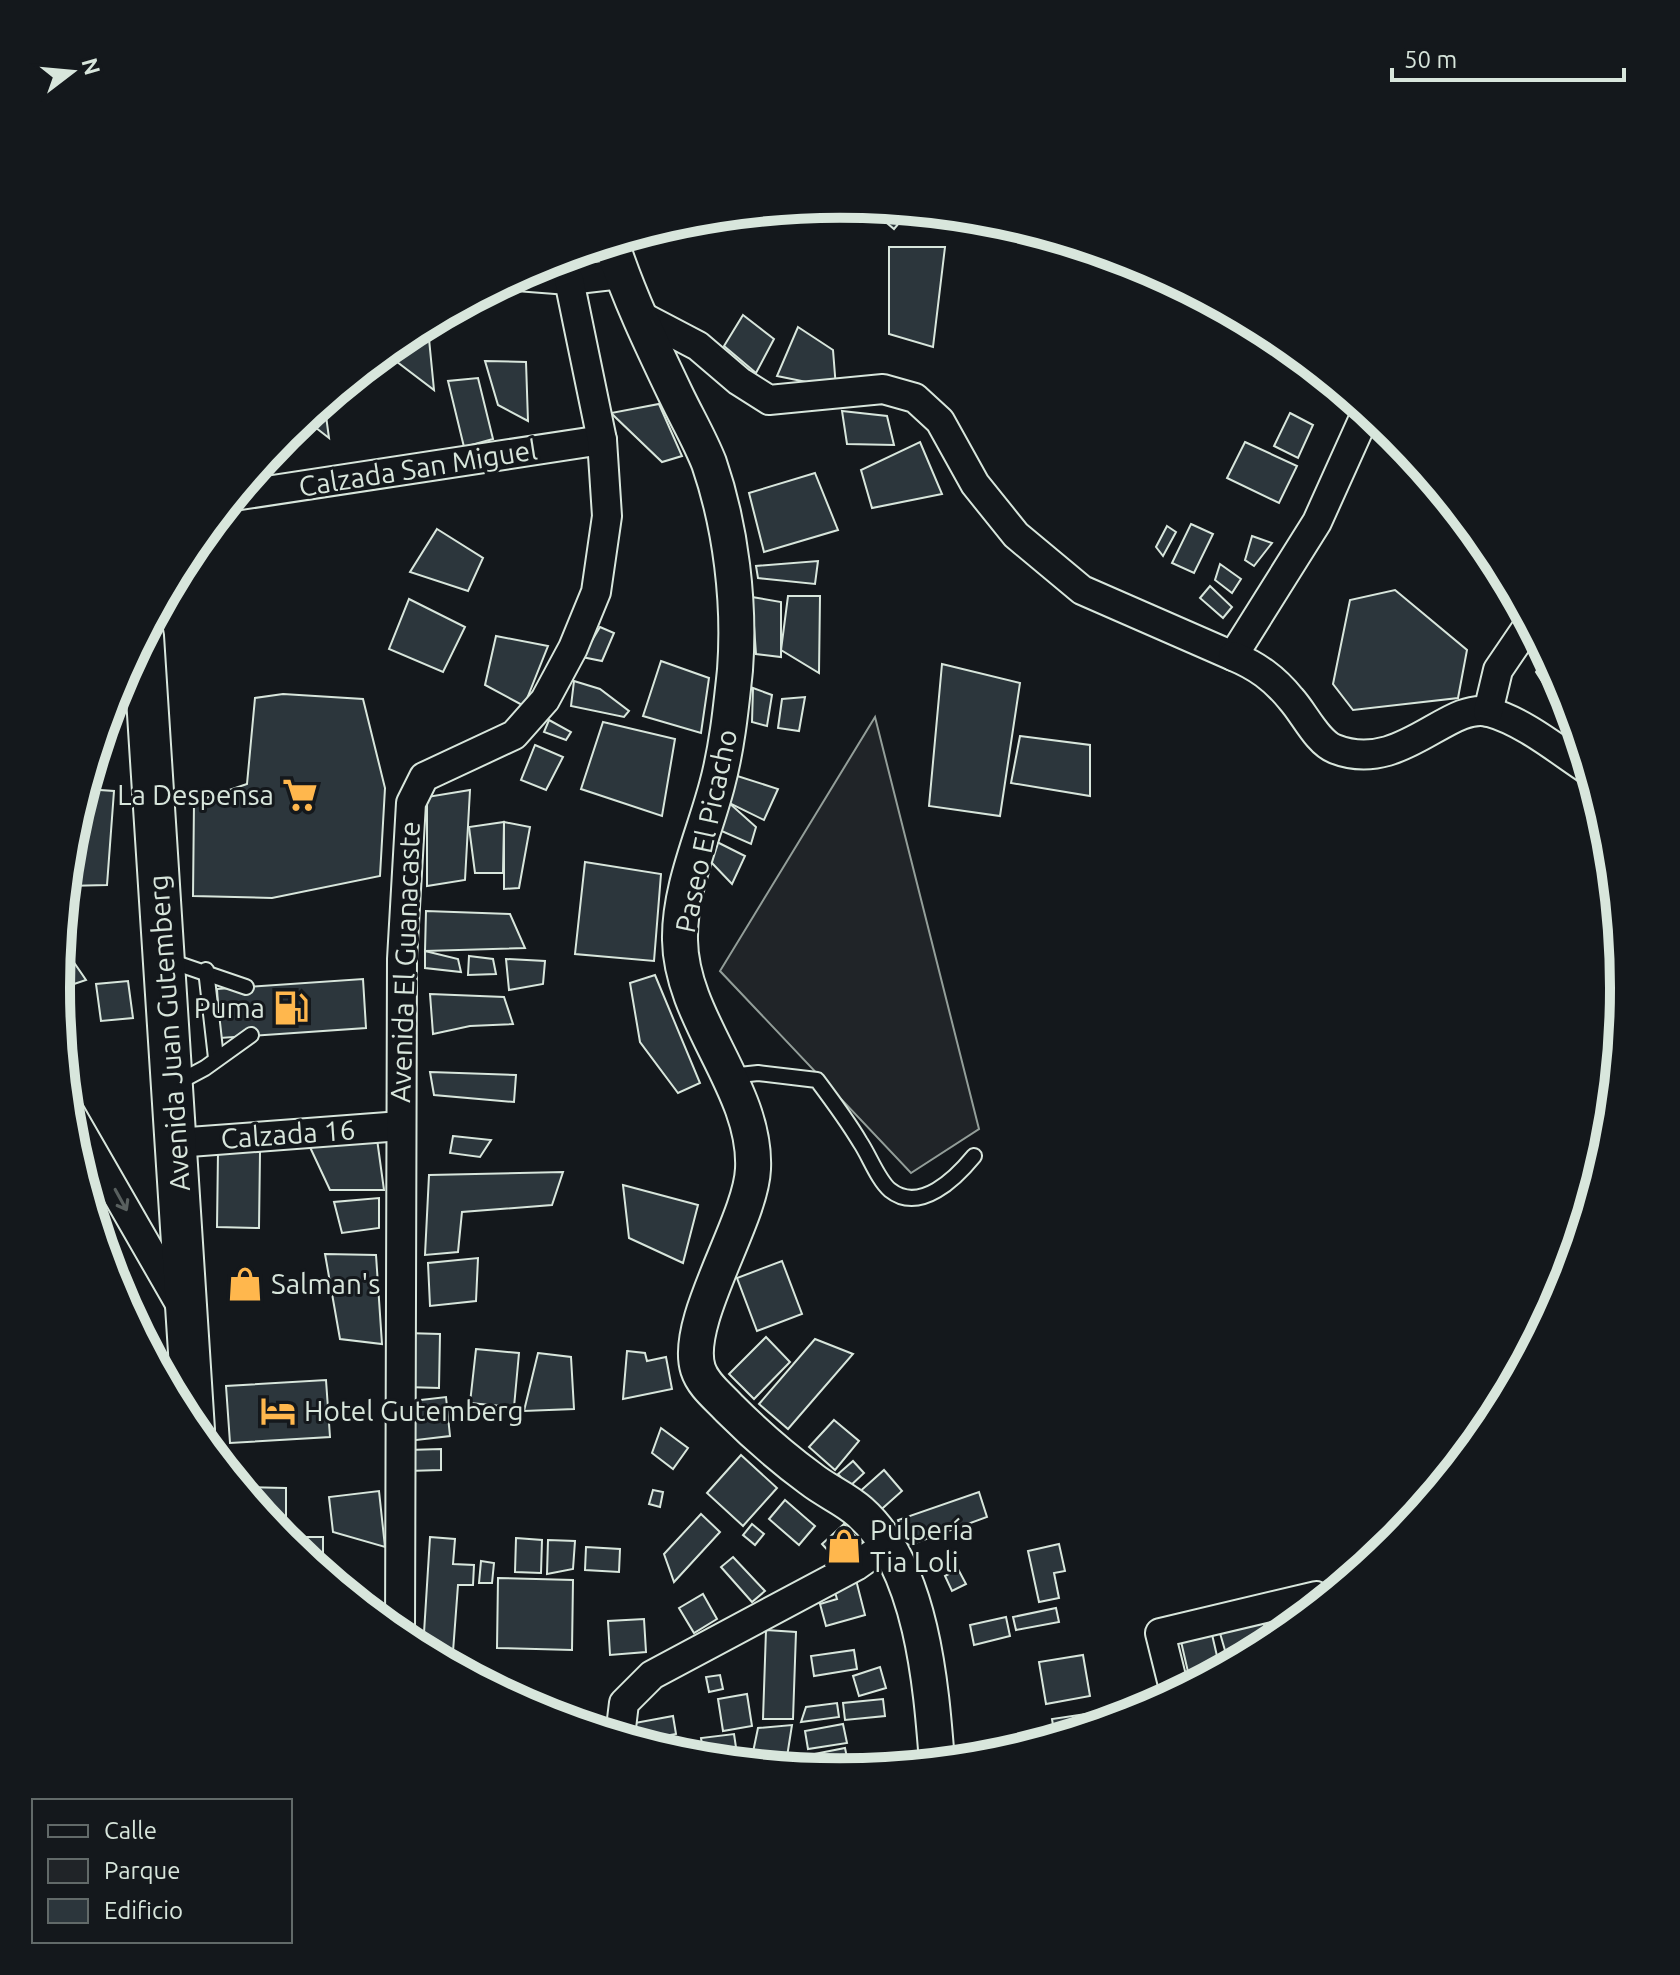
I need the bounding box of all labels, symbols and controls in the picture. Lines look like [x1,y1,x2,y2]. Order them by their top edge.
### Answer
north arrow [32,32,112,112]
scale bar [1392,32,1624,82]
text: 50 m [1404,46,1457,73]
text: N [77,55,106,78]
street label: Calzada San Miguel [297,433,539,502]
street label: Paseo El Picacho [669,726,742,935]
supermarket icon: La Despensa [281,776,319,814]
place label: La Despensa [117,779,274,810]
street label: Avenida El Guanacaste [384,821,425,1103]
street label: Avenida Juan Gutemberg [142,874,195,1192]
fuel station icon: Puma [272,989,310,1027]
place label: Puma [194,992,265,1023]
street label: Calzada 16 [220,1113,356,1154]
one-way arrow [114,1188,130,1211]
shop icon: Salman's [226,1265,264,1303]
place label: Salman's [271,1268,380,1299]
hotel icon: Hotel Gutemberg [259,1392,297,1430]
place label: Hotel Gutemberg [304,1395,524,1426]
place label: Pulpería Tia Loli [870,1514,974,1577]
shop icon: Pulpería Tia Loli [825,1527,863,1565]
legend [32,1799,292,1943]
text: Calle [104,1817,157,1844]
text: Parque [104,1857,181,1884]
text: Edificio [104,1897,183,1924]

